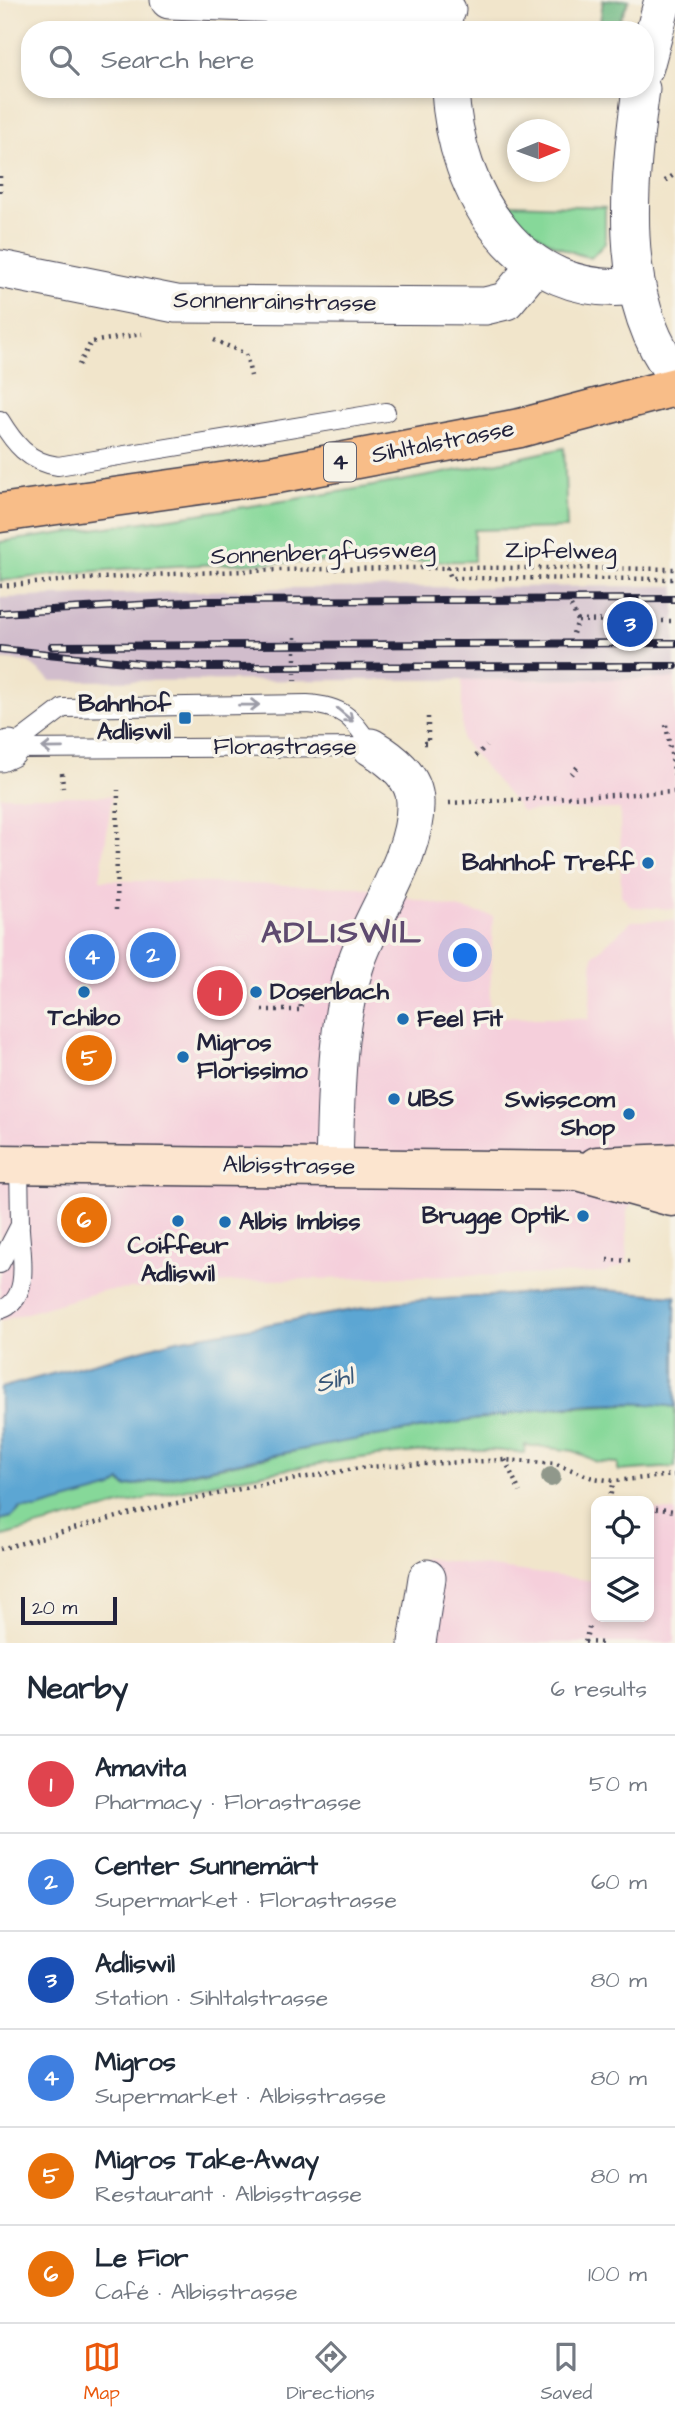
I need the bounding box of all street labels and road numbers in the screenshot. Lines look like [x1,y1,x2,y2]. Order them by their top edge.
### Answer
street label: Sonnenrainstrasse [173,283,377,321]
street label: Sihltalstrasse [369,412,517,472]
road number: 4 [324,442,356,482]
street label: Sonnenbergfussweg [210,532,436,575]
street label: Zipfelweg [505,533,617,570]
street label: Florastrasse [213,730,357,764]
street label: Albisstrasse [222,1148,356,1184]

